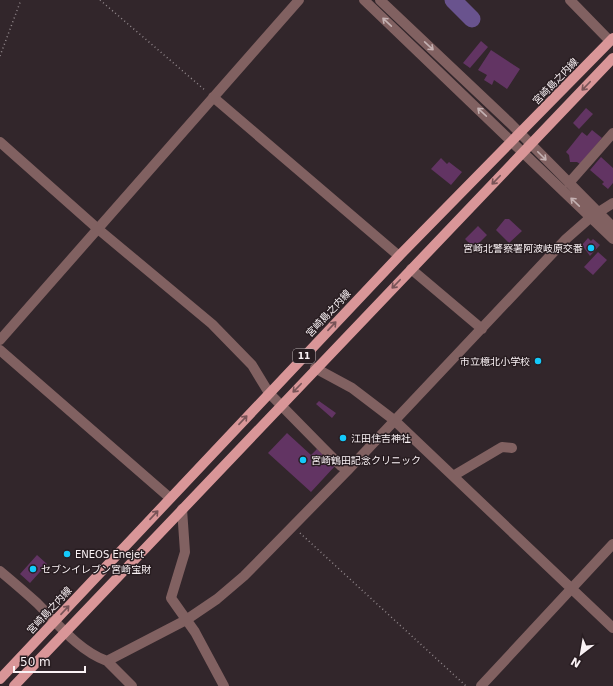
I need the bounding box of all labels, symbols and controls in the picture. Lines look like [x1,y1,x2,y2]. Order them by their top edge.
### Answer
one-way arrow [382,17,392,27]
one-way arrow [424,41,434,51]
street label: 宮崎島之内線 [531,56,580,107]
one-way arrow [581,81,591,91]
one-way arrow [477,107,487,116]
one-way arrow [537,151,547,161]
one-way arrow [491,174,500,185]
one-way arrow [570,197,580,207]
place label: 宮崎北警察署阿波岐原交番 [463,243,583,254]
marker: 宮崎北警察署阿波岐原交番 [586,243,596,253]
one-way arrow [391,279,401,289]
street label: 宮崎島之内線 [304,288,353,339]
one-way arrow [328,321,337,331]
road number: 11 [293,349,315,363]
place label: 市立檍北小学校 [460,356,530,367]
marker: 市立檍北小学校 [533,356,543,366]
one-way arrow [292,383,301,393]
one-way arrow [238,415,248,425]
marker: 江田住吉神社 [338,433,348,443]
place label: 江田住吉神社 [351,433,411,444]
marker: 宮崎鶴田記念クリニック [298,455,308,465]
place label: 宮崎鶴田記念クリニック [311,455,421,466]
one-way arrow [149,510,159,520]
marker: ENEOS Enejet [62,549,72,559]
place label: ENEOS Enejet [75,549,144,560]
marker: セブンイレブン宮崎宝財 [28,564,38,574]
place label: セブンイレブン宮崎宝財 [41,564,151,575]
street label: 宮崎島之内線 [25,585,74,636]
one-way arrow [61,605,70,615]
north arrow [561,634,601,674]
scale bar [14,648,85,674]
text: N [569,654,583,670]
text: 50 m [20,655,51,669]

